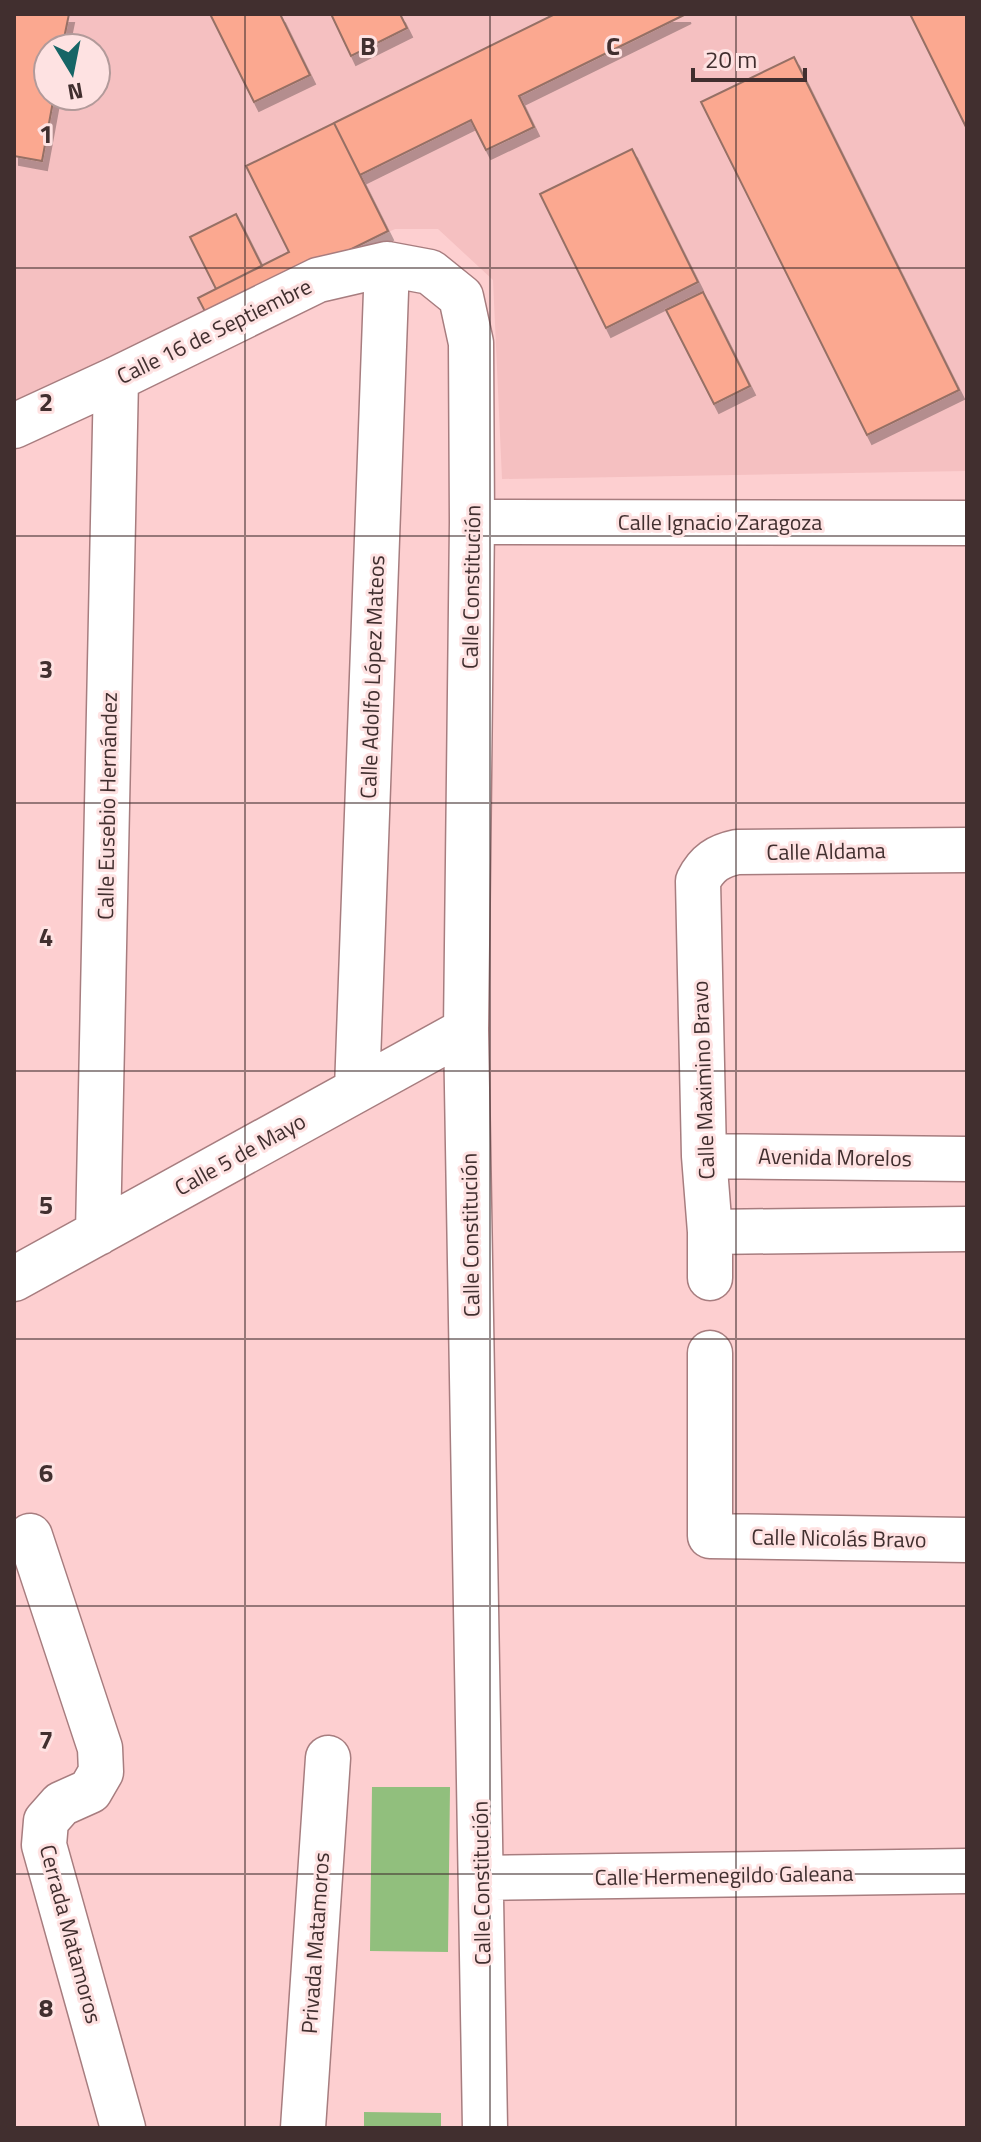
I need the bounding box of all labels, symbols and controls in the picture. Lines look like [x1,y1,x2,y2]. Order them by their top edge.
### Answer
text: B [360,26,376,65]
text: C [606,26,620,65]
north arrow [32,32,112,112]
scale bar [693,32,805,82]
text: 20 m [705,41,757,77]
text: N [65,74,86,110]
text: 1 [39,114,53,153]
street label: Calle 16 de Septiembre [111,269,317,393]
text: 2 [39,382,53,421]
street label: Calle Constitución [453,505,489,669]
street label: Calle Ignacio Zaragoza [618,505,822,539]
street label: Calle Adolfo López Mateos [351,555,393,799]
text: 3 [39,649,53,688]
street label: Calle Eusebio Hernández [88,692,126,920]
street label: Calle Aldama [766,833,886,869]
text: 4 [39,917,53,956]
street label: Calle Maximino Bravo [683,980,723,1180]
street label: Calle 5 de Mayo [168,1104,312,1204]
street label: Avenida Morelos [758,1139,912,1175]
street label: Calle Constitución [452,1153,488,1317]
text: 5 [39,1185,53,1224]
text: 6 [39,1453,53,1492]
street label: Calle Nicolás Bravo [751,1519,927,1557]
text: 7 [39,1720,53,1759]
street label: Calle Constitución [463,1801,499,1965]
street label: Cerrada Matamoros [31,1841,111,2027]
street label: Privada Matamoros [292,1851,338,2035]
street label: Calle Hermenegildo Galeana [594,1856,854,1894]
text: 8 [39,1988,53,2027]

